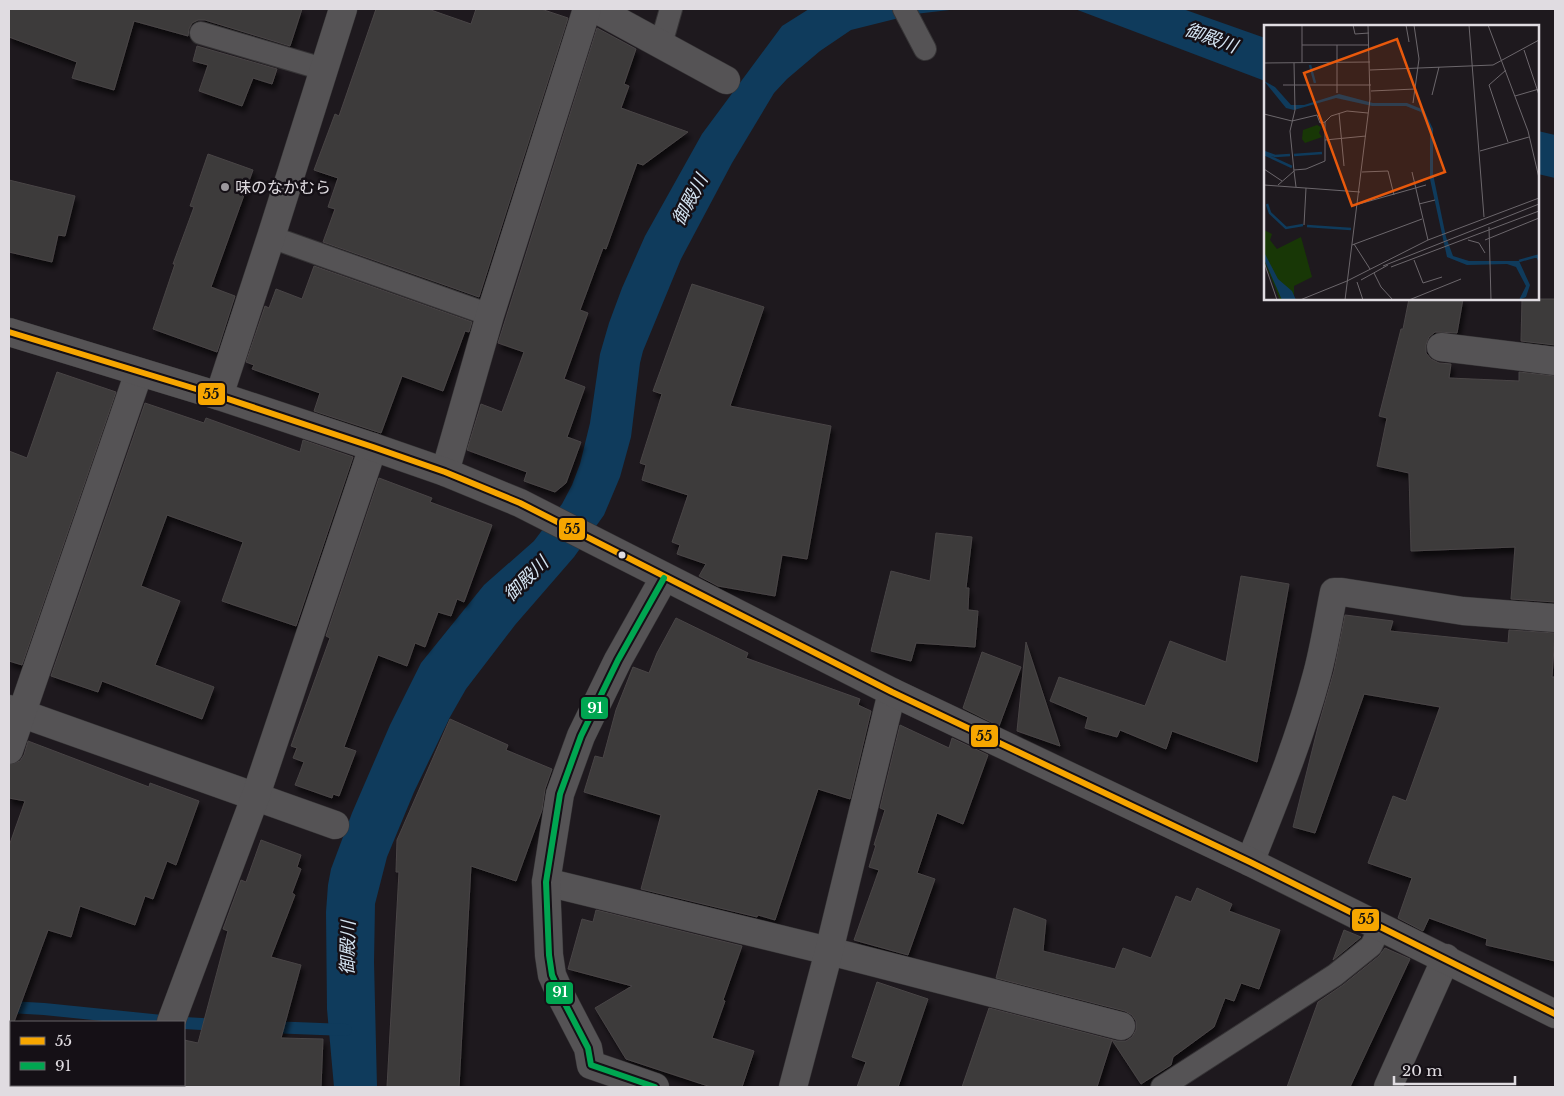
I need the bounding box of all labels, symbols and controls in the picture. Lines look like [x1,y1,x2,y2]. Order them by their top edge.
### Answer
water label: 御殿川 [1182,18,1242,58]
inset map [1264,25,1539,300]
water label: 御殿川 [668,169,713,229]
place label: 味のなかむら [235,177,331,197]
marker: 味のなかむら [219,181,231,193]
line badge: 55 [197,382,226,406]
text: 55 [203,385,219,403]
line badge: 55 [558,517,586,541]
text: 55 [564,520,580,538]
unlabelled marker [617,550,627,560]
water label: 御殿川 [499,551,554,606]
line badge: 91 [580,696,609,720]
text: 91 [587,699,603,717]
line badge: 55 [970,724,999,748]
text: 55 [976,727,992,745]
line badge: 55 [1351,908,1380,932]
text: 55 [1358,910,1374,928]
water label: 御殿川 [337,919,360,975]
line badge: 91 [545,981,574,1005]
text: 91 [552,983,568,1001]
legend [10,1021,185,1086]
text: 55 [55,1031,72,1050]
scale bar [1394,1054,1515,1086]
text: 91 [55,1056,71,1075]
text: 20 m [1402,1061,1442,1080]

